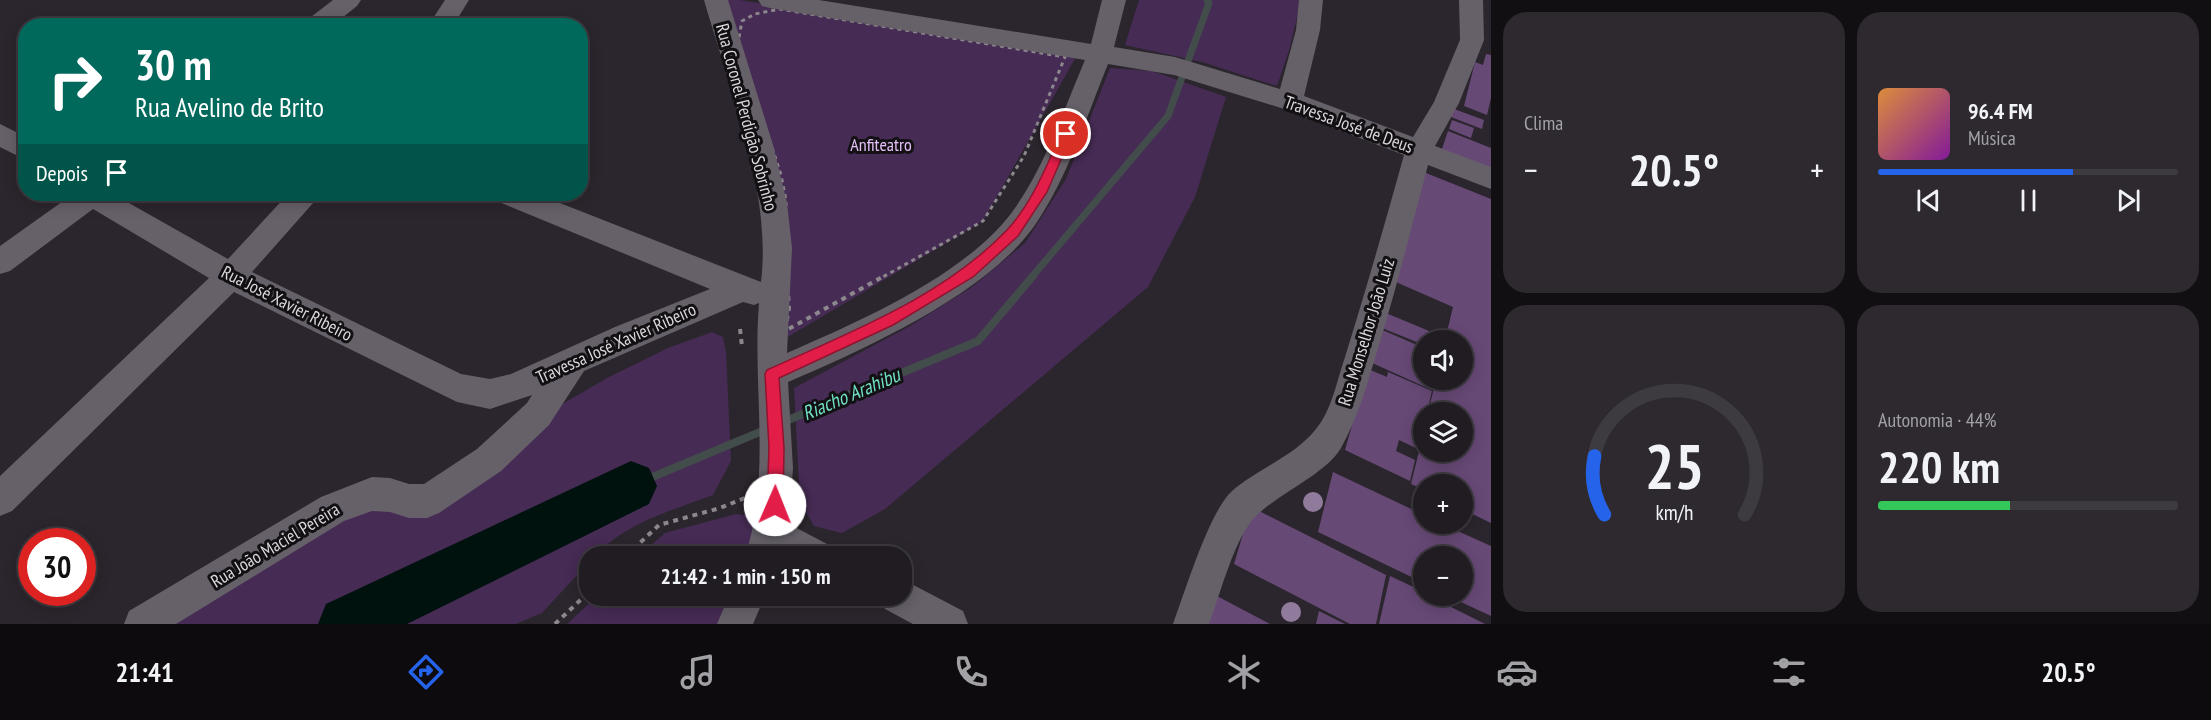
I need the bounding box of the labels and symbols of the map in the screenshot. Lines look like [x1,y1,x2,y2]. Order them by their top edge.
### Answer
street label: Rua Coronel Perdigão Sobrinho [711,21,783,213]
street label: Travessa José de Deus [1281,90,1417,158]
pin [1040,108,1091,159]
park label: Anfiteatro [850,133,912,156]
street label: Rua Monselhor João Luiz [1333,255,1399,409]
street label: Rua José Xavier Ribeiro [218,260,356,346]
street label: Travessa José Xavier Ribeiro [532,297,700,389]
water label: Riacho Arahibu [798,361,905,426]
position arrow [743,473,807,537]
street label: Rua João Maciel Pereira [206,497,344,593]
speed limit sign: 30 [18,528,96,606]

